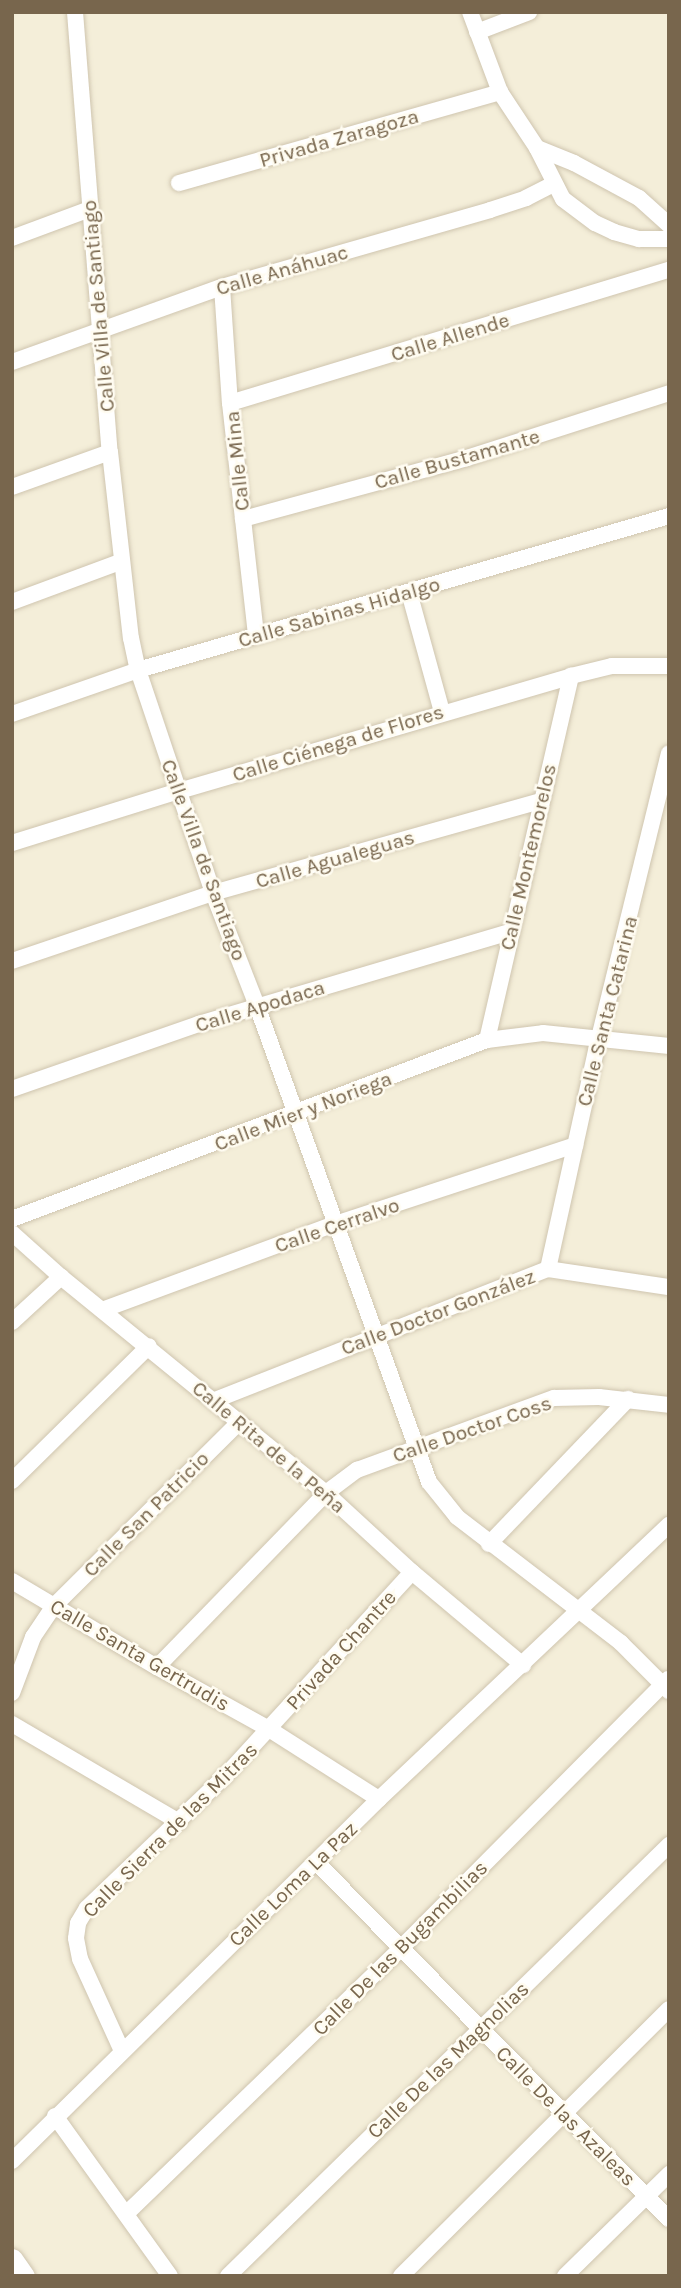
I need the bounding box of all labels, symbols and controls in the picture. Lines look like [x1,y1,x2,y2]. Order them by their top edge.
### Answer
street label: Privada Zaragoza [256,103,422,173]
street label: Calle Villa de Santiago [76,199,120,413]
street label: Calle Anáhuac [213,239,351,301]
street label: Calle Allende [388,307,512,367]
street label: Calle Mina [219,410,255,512]
street label: Calle Bustamante [371,423,543,495]
street label: Calle Sabinas Hidalgo [235,571,443,653]
street label: Calle Ciénega de Flores [229,699,447,787]
street label: Calle Villa de Santiago [156,756,252,964]
street label: Calle Montemorelos [494,761,562,953]
street label: Calle Agualeguas [253,824,417,894]
street label: Calle Santa Catarina [571,913,643,1109]
street label: Calle Apodaca [192,974,328,1038]
street label: Calle Mier y Noriega [211,1066,395,1156]
street label: Calle Cerralvo [271,1192,403,1258]
street label: Calle Doctor González [337,1263,539,1361]
street label: Calle Rita de la Peña [187,1375,351,1519]
street label: Calle Doctor Coss [389,1390,555,1468]
street label: Calle San Patricio [78,1446,214,1582]
street label: Privada Chantre [281,1585,401,1715]
street label: Calle Santa Gertrudis [46,1593,234,1717]
street label: Calle Sierra de las Mitras [77,1737,263,1923]
street label: Calle Loma La Paz [223,1816,363,1952]
street label: Calle De las Bugambilias [307,1855,493,2041]
street label: Calle De las Magnolias [362,1976,534,2144]
street label: Calle De las Azaleas [491,2041,641,2191]

